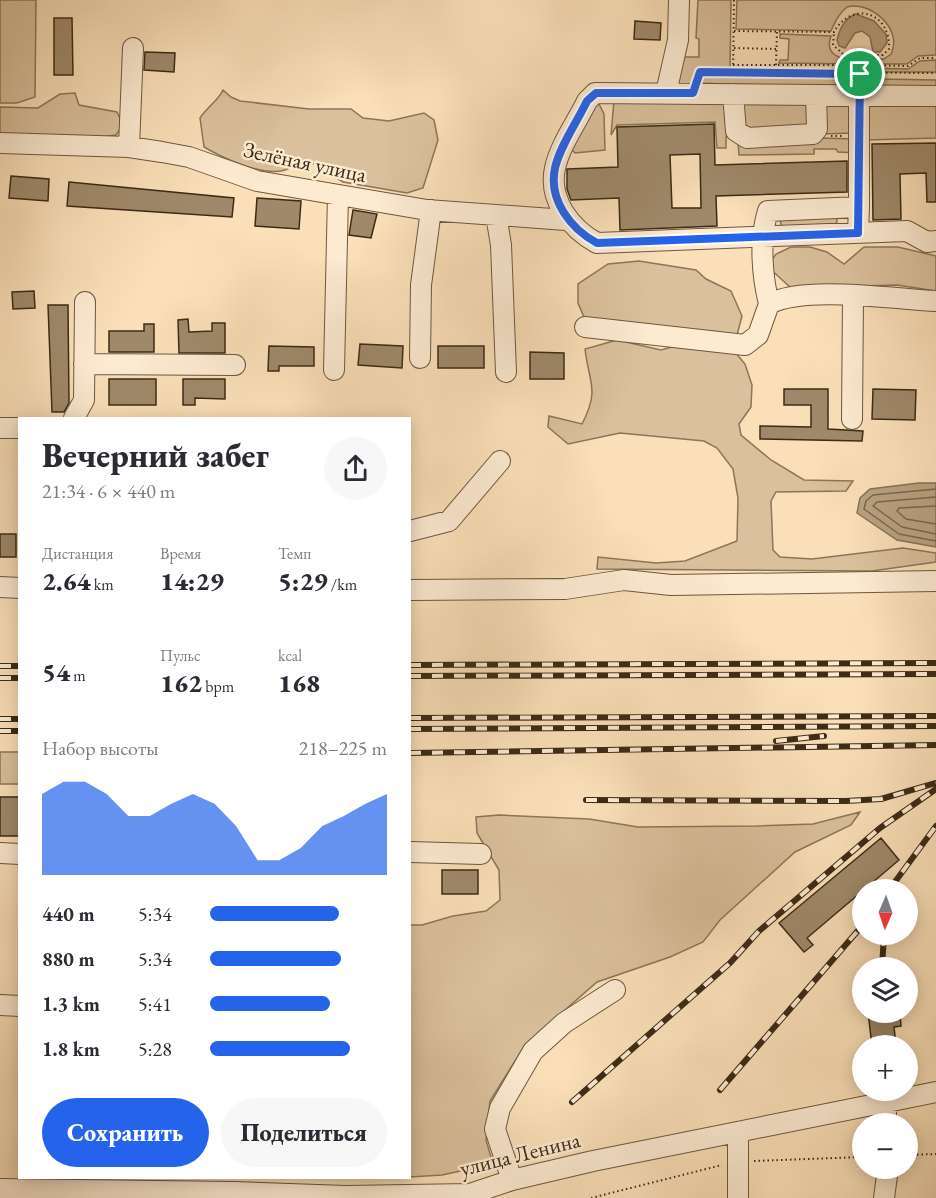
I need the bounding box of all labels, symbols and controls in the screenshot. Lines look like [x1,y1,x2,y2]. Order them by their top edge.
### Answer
pin [834,48,885,99]
icon: arrive [843,57,876,90]
street label: Зелёная улица [241,135,369,189]
text: Вечерний забег [42,434,269,477]
button: share [324,437,387,500]
text: 21:34 · 6 × 440 m [42,478,175,504]
text: Дистанция [42,543,113,564]
text: Время [160,543,201,564]
text: Темп [278,543,311,564]
text: 2.64 [42,564,91,598]
text: 14:29 [160,564,224,598]
text: 5:29 [278,564,328,598]
text: km [91,574,114,595]
text: /km [328,574,357,595]
text: Пульс [160,645,201,666]
text: kcal [278,645,302,666]
text: 54 [42,655,70,689]
text: m [70,665,86,686]
text: 162 [160,666,202,700]
text: 168 [278,666,320,700]
text: bpm [202,676,234,697]
text: Набор высоты [42,735,158,761]
text: 218–225 m [299,735,387,761]
north arrow [852,879,918,945]
map controls [852,879,918,1179]
text: 440 m [42,901,95,927]
text: 5:34 [138,901,172,927]
text: 880 m [42,946,95,972]
text: 5:34 [138,946,172,972]
button: layers [852,957,918,1023]
text: 1.3 km [42,991,100,1017]
text: 5:41 [138,991,172,1017]
button: + [852,1035,918,1101]
text: 1.8 km [42,1036,100,1062]
text: 5:28 [138,1036,172,1062]
button: Сохранить [42,1098,209,1167]
button: Поделиться [221,1098,387,1167]
button: − [852,1113,918,1179]
street label: улица Ленина [457,1125,584,1183]

